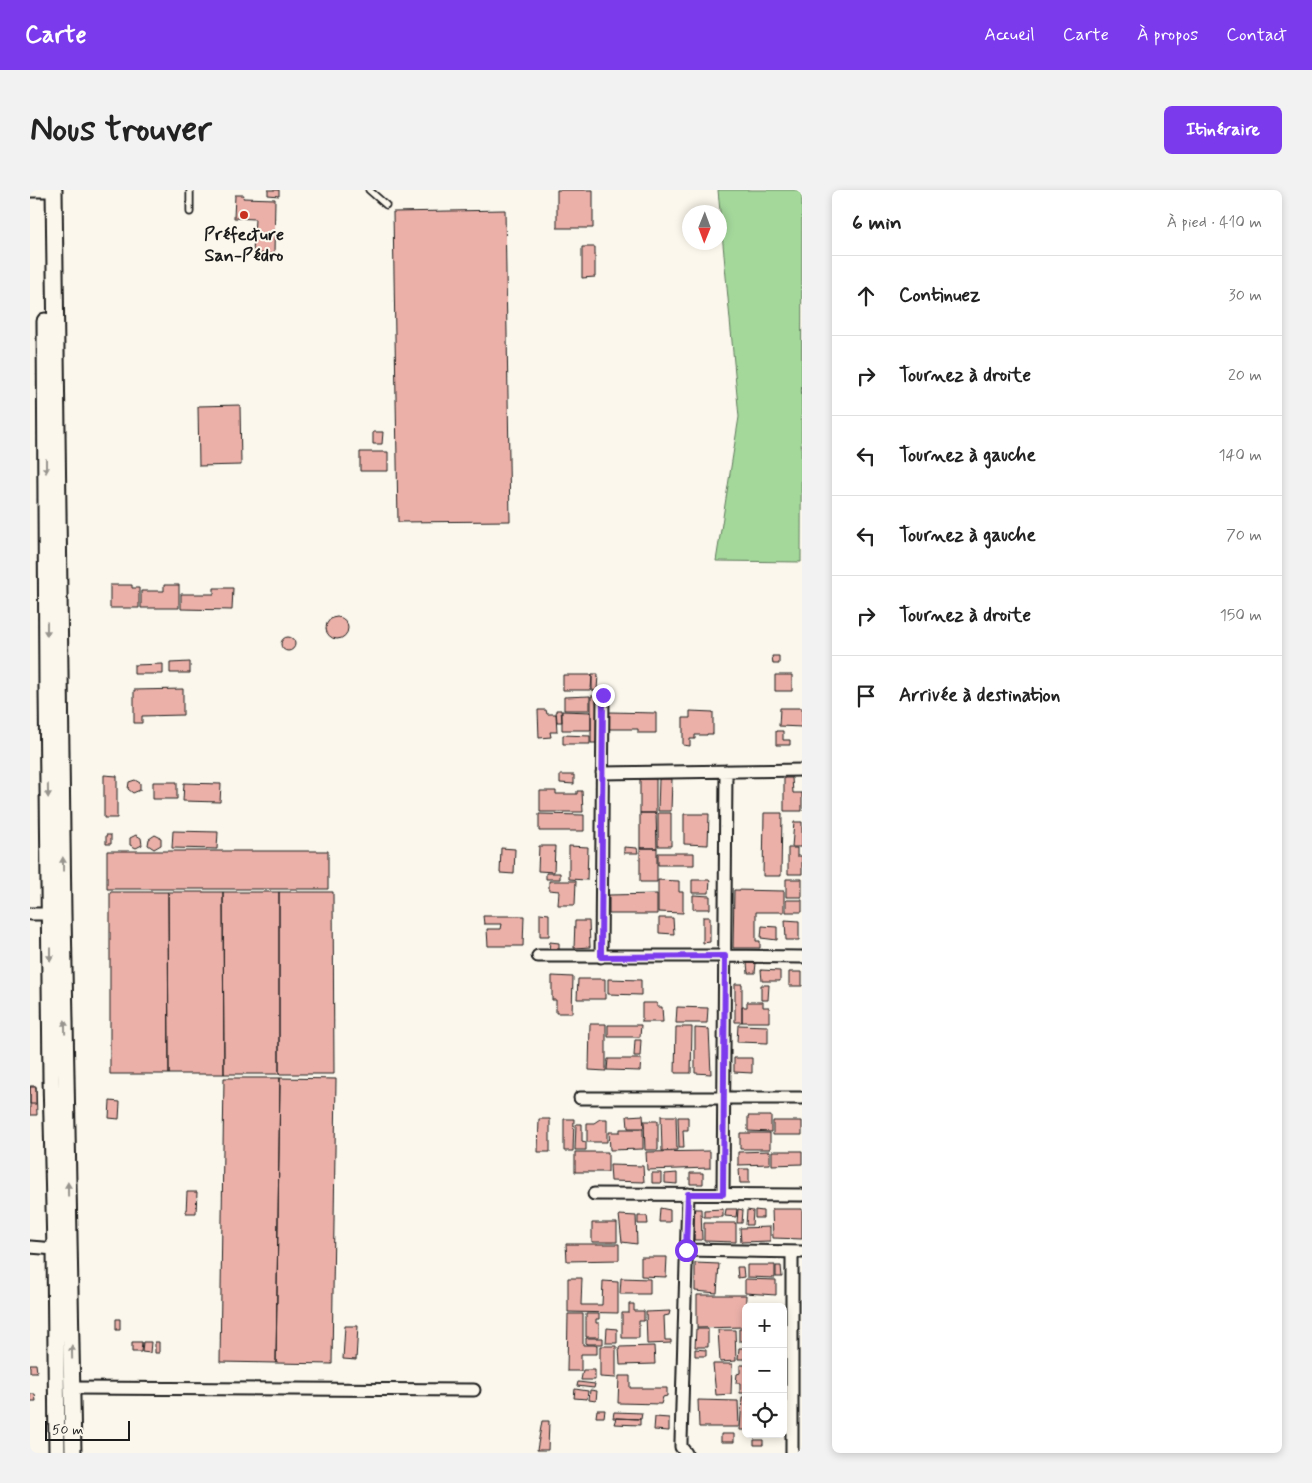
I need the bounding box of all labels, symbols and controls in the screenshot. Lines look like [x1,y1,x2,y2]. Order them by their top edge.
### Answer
text: Carte [25,20,87,51]
text: Accueil [984,23,1035,47]
text: Carte [1063,23,1109,47]
text: À propos [1137,23,1198,47]
text: Contact [1226,23,1287,47]
button: Itinéraire [1164,106,1282,154]
text: Nous trouver [30,107,212,153]
north arrow [682,205,727,250]
marker: Préfecture San-Pédro [238,209,250,221]
text: 6 min [852,209,902,237]
text: À pied · 410 m [1167,212,1262,233]
place label: Préfecture San-Pédro [204,223,284,268]
icon: ahead [852,282,880,310]
text: Continuez [899,283,980,308]
text: 30 m [1229,285,1262,306]
icon: right [852,362,880,390]
text: Tournez à droite [899,363,1031,388]
text: 20 m [1228,365,1262,386]
icon: left [852,442,880,470]
text: Tournez à gauche [899,443,1036,468]
text: 140 m [1218,445,1262,466]
one-way arrow [42,458,50,474]
icon: left [852,522,880,550]
text: Tournez à gauche [899,523,1036,548]
text: 70 m [1226,525,1262,546]
icon: right [852,602,880,630]
text: Tournez à droite [899,603,1031,628]
text: 150 m [1220,605,1262,626]
one-way arrow [43,621,51,637]
icon: arrive [852,682,880,710]
text: Arrivée à destination [899,683,1060,708]
route end [592,684,615,707]
one-way arrow [44,783,52,799]
one-way arrow [59,856,67,872]
one-way arrow [46,946,54,962]
one-way arrow [61,1019,69,1035]
one-way arrow [64,1181,72,1197]
route start [675,1239,698,1262]
map controls [742,1303,787,1438]
button: + [742,1303,787,1348]
one-way arrow [68,1344,76,1360]
button: − [742,1348,787,1393]
button: locate [742,1393,787,1438]
scale bar [45,1418,130,1441]
text: 50 m [52,1421,83,1439]

